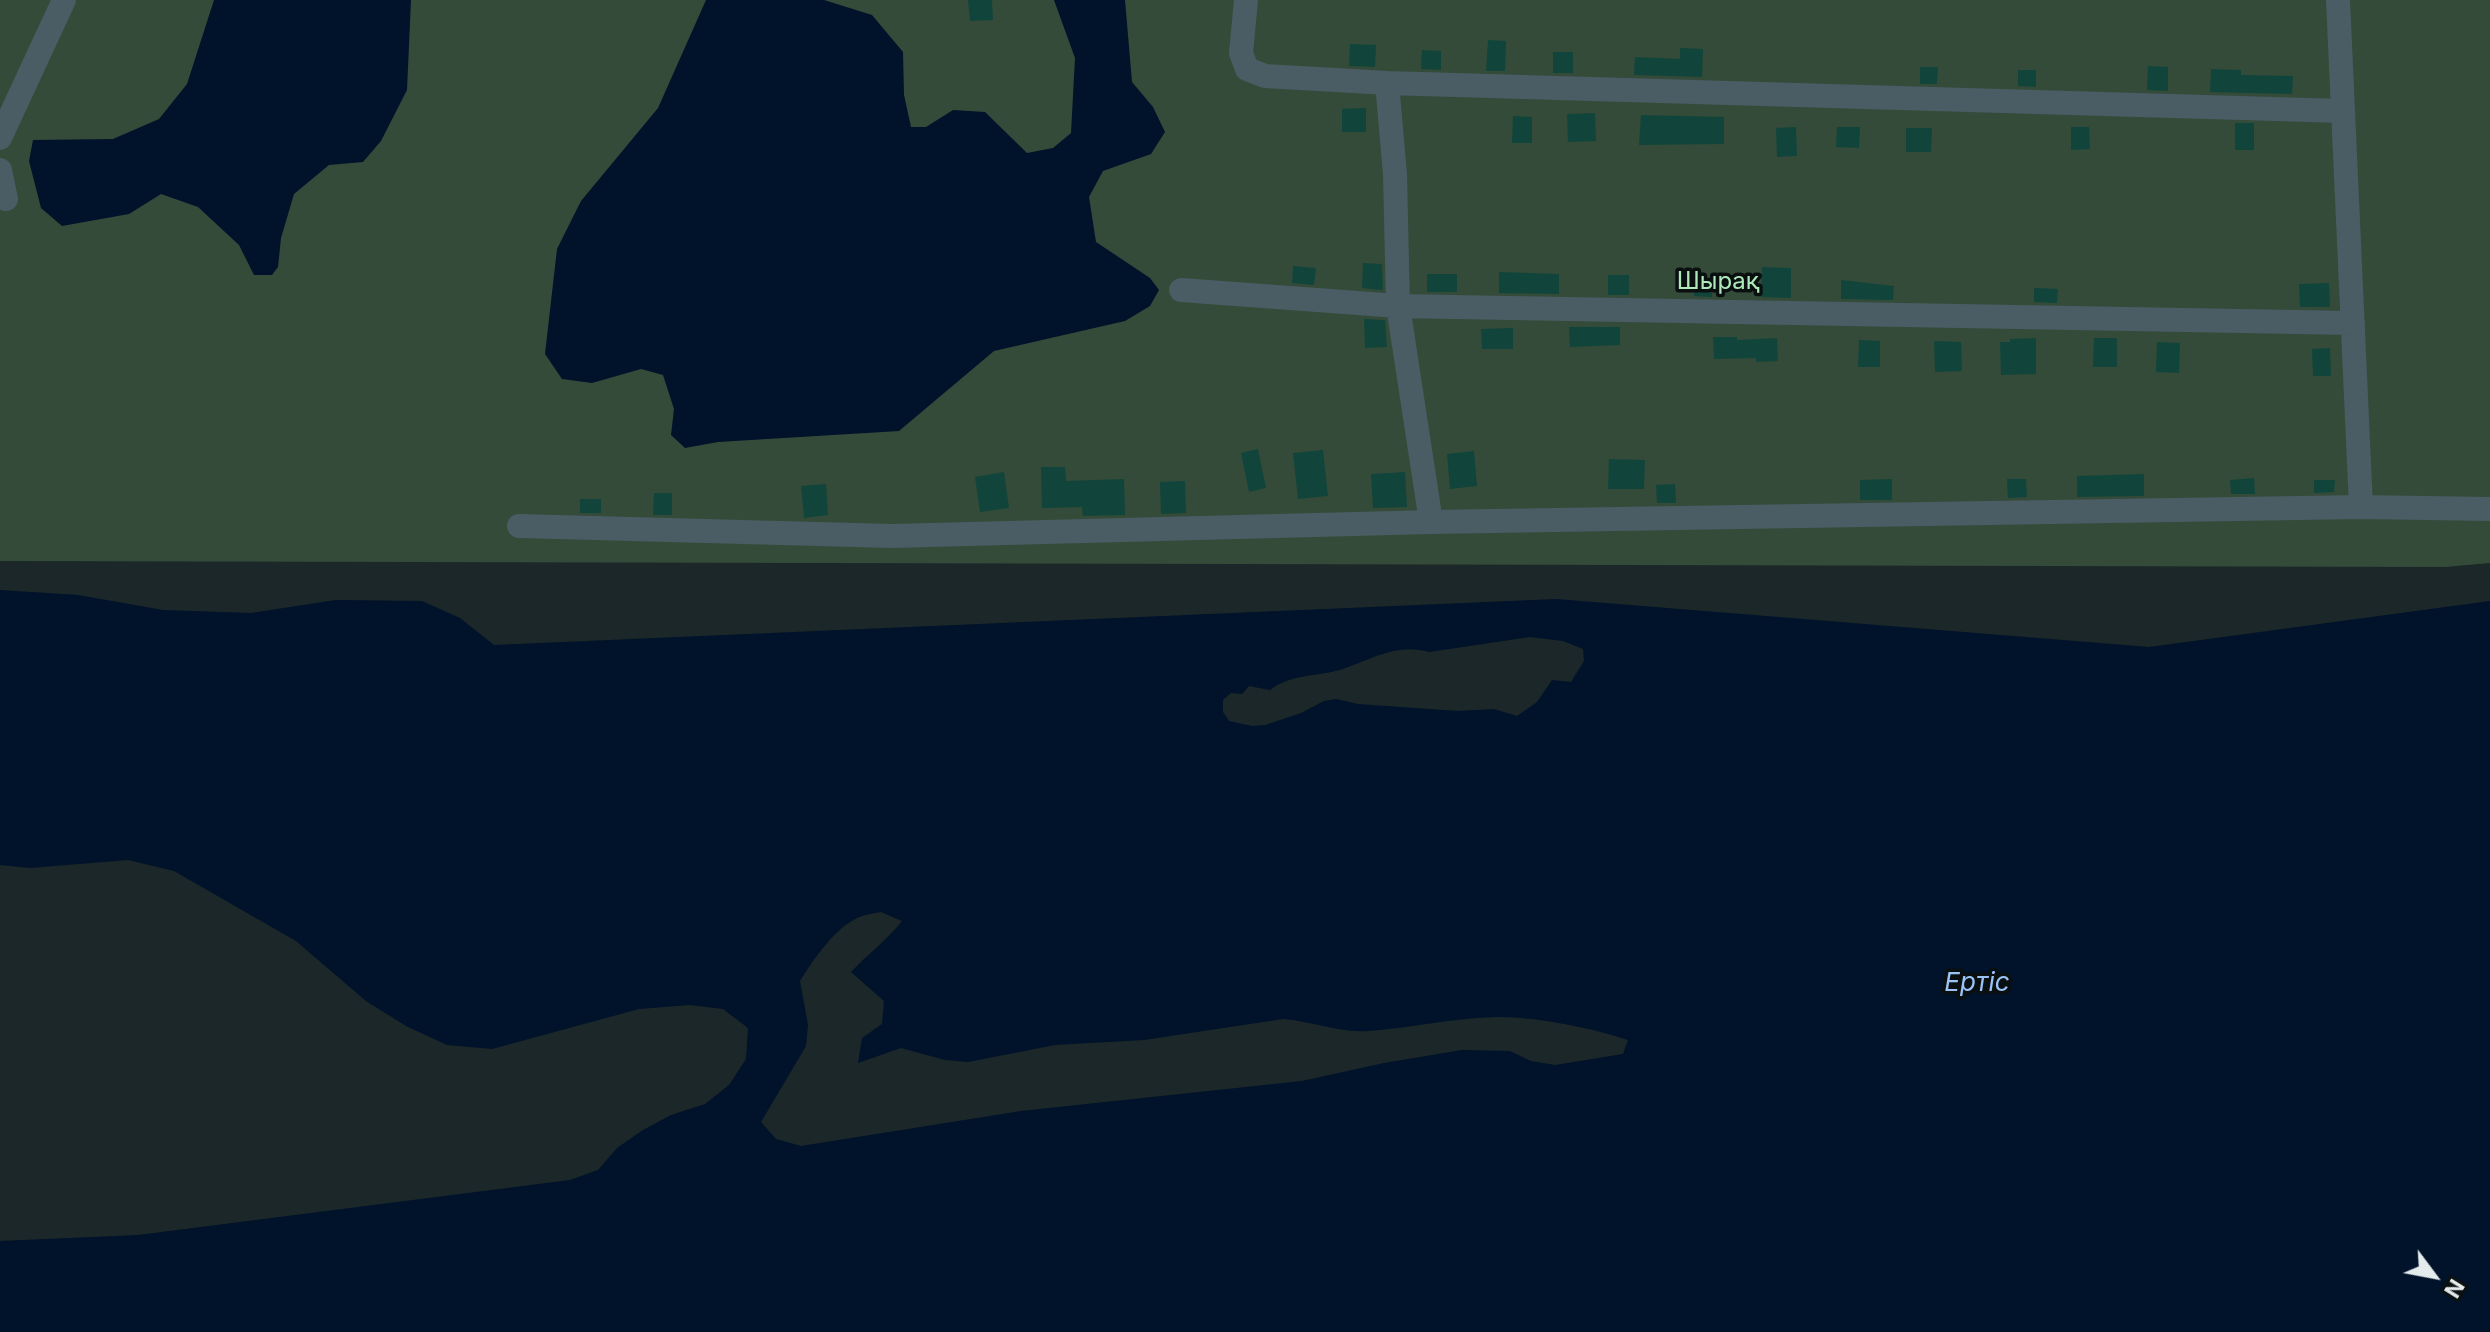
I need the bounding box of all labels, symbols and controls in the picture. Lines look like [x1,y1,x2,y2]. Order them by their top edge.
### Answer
park label: Шырақ [1677,268,1759,296]
water label: Ертіс [1944,967,2010,999]
north arrow [2394,1236,2474,1316]
text: N [2439,1275,2470,1303]

